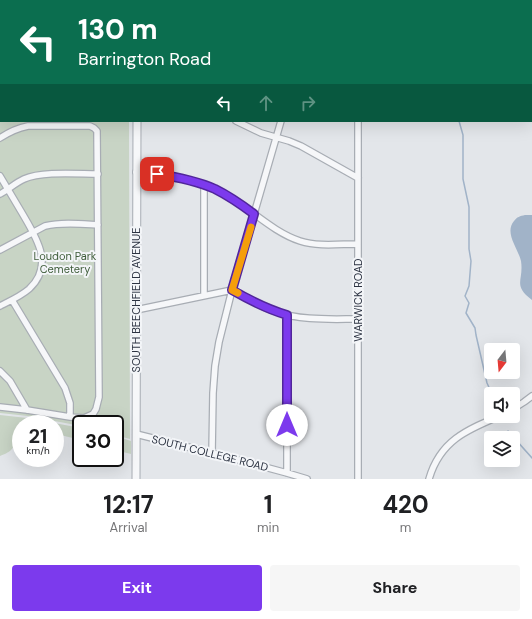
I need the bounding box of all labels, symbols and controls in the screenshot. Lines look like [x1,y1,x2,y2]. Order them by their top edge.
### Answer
text: 130 m [78,11,158,48]
icon: left [12,16,64,68]
text: Barrington Road [78,47,211,71]
icon: left [213,92,235,114]
icon: ahead [255,92,277,114]
icon: right [297,92,319,114]
pin [140,157,174,191]
icon: arrive [146,163,168,185]
street label: SOUTH BEECHFIELD AVENUE [129,228,143,372]
park label: Loudon Park Cemetery [34,249,97,276]
street label: WARWICK ROAD [351,258,365,342]
north arrow [484,343,520,379]
map controls [484,343,520,467]
button: sound [484,387,520,423]
position arrow [266,404,308,446]
speed limit sign: 30 [72,415,124,467]
text: 21 [29,423,47,449]
button: layers [484,431,520,467]
street label: SOUTH COLLEGE ROAD [150,432,270,474]
text: km/h [26,444,50,457]
text: 12:17 [103,489,154,520]
text: 1 [264,489,272,520]
text: 420 [382,489,429,520]
text: Arrival [110,519,147,536]
text: min [257,519,279,536]
text: m [400,519,411,536]
button: Exit [12,565,262,611]
button: Share [270,565,520,611]

